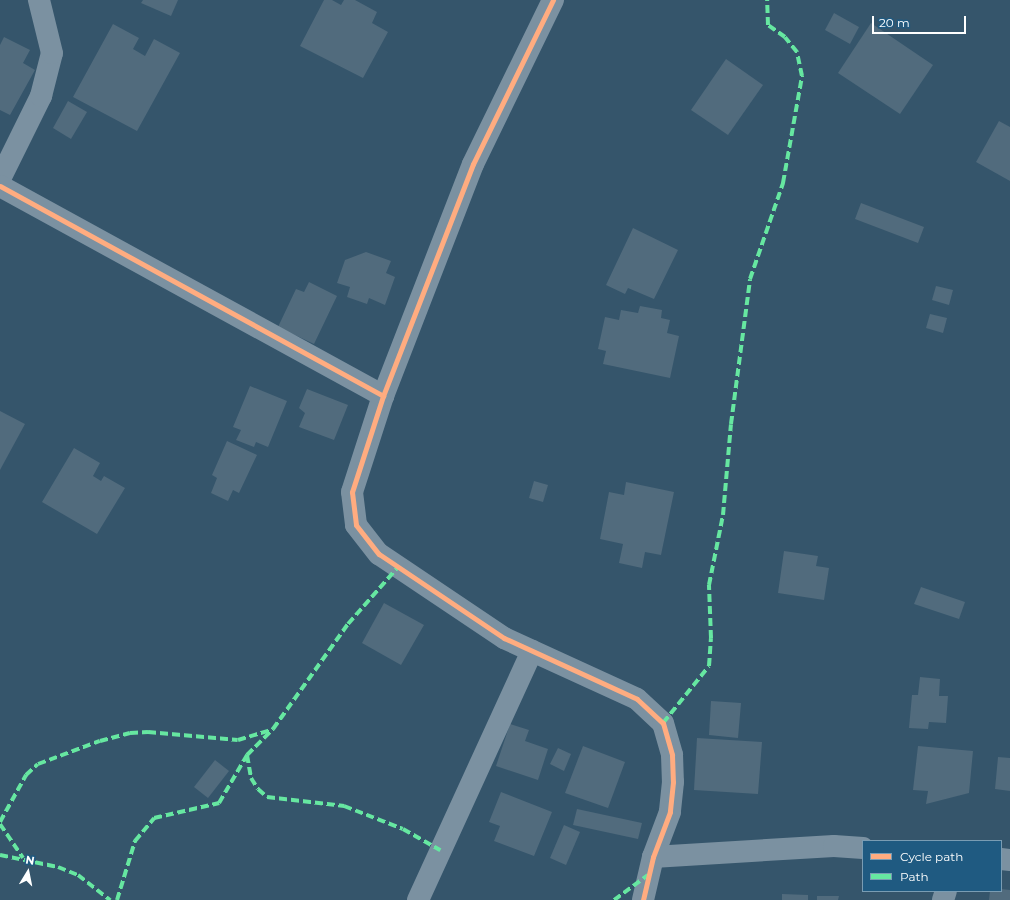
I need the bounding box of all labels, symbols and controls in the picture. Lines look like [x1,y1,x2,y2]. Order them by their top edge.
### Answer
scale bar [874,8,968,34]
text: 20 m [879,15,910,30]
legend [862,840,1002,892]
text: Cycle path [900,849,963,864]
north arrow [8,852,48,892]
text: N [24,853,36,868]
text: Path [900,869,929,884]

